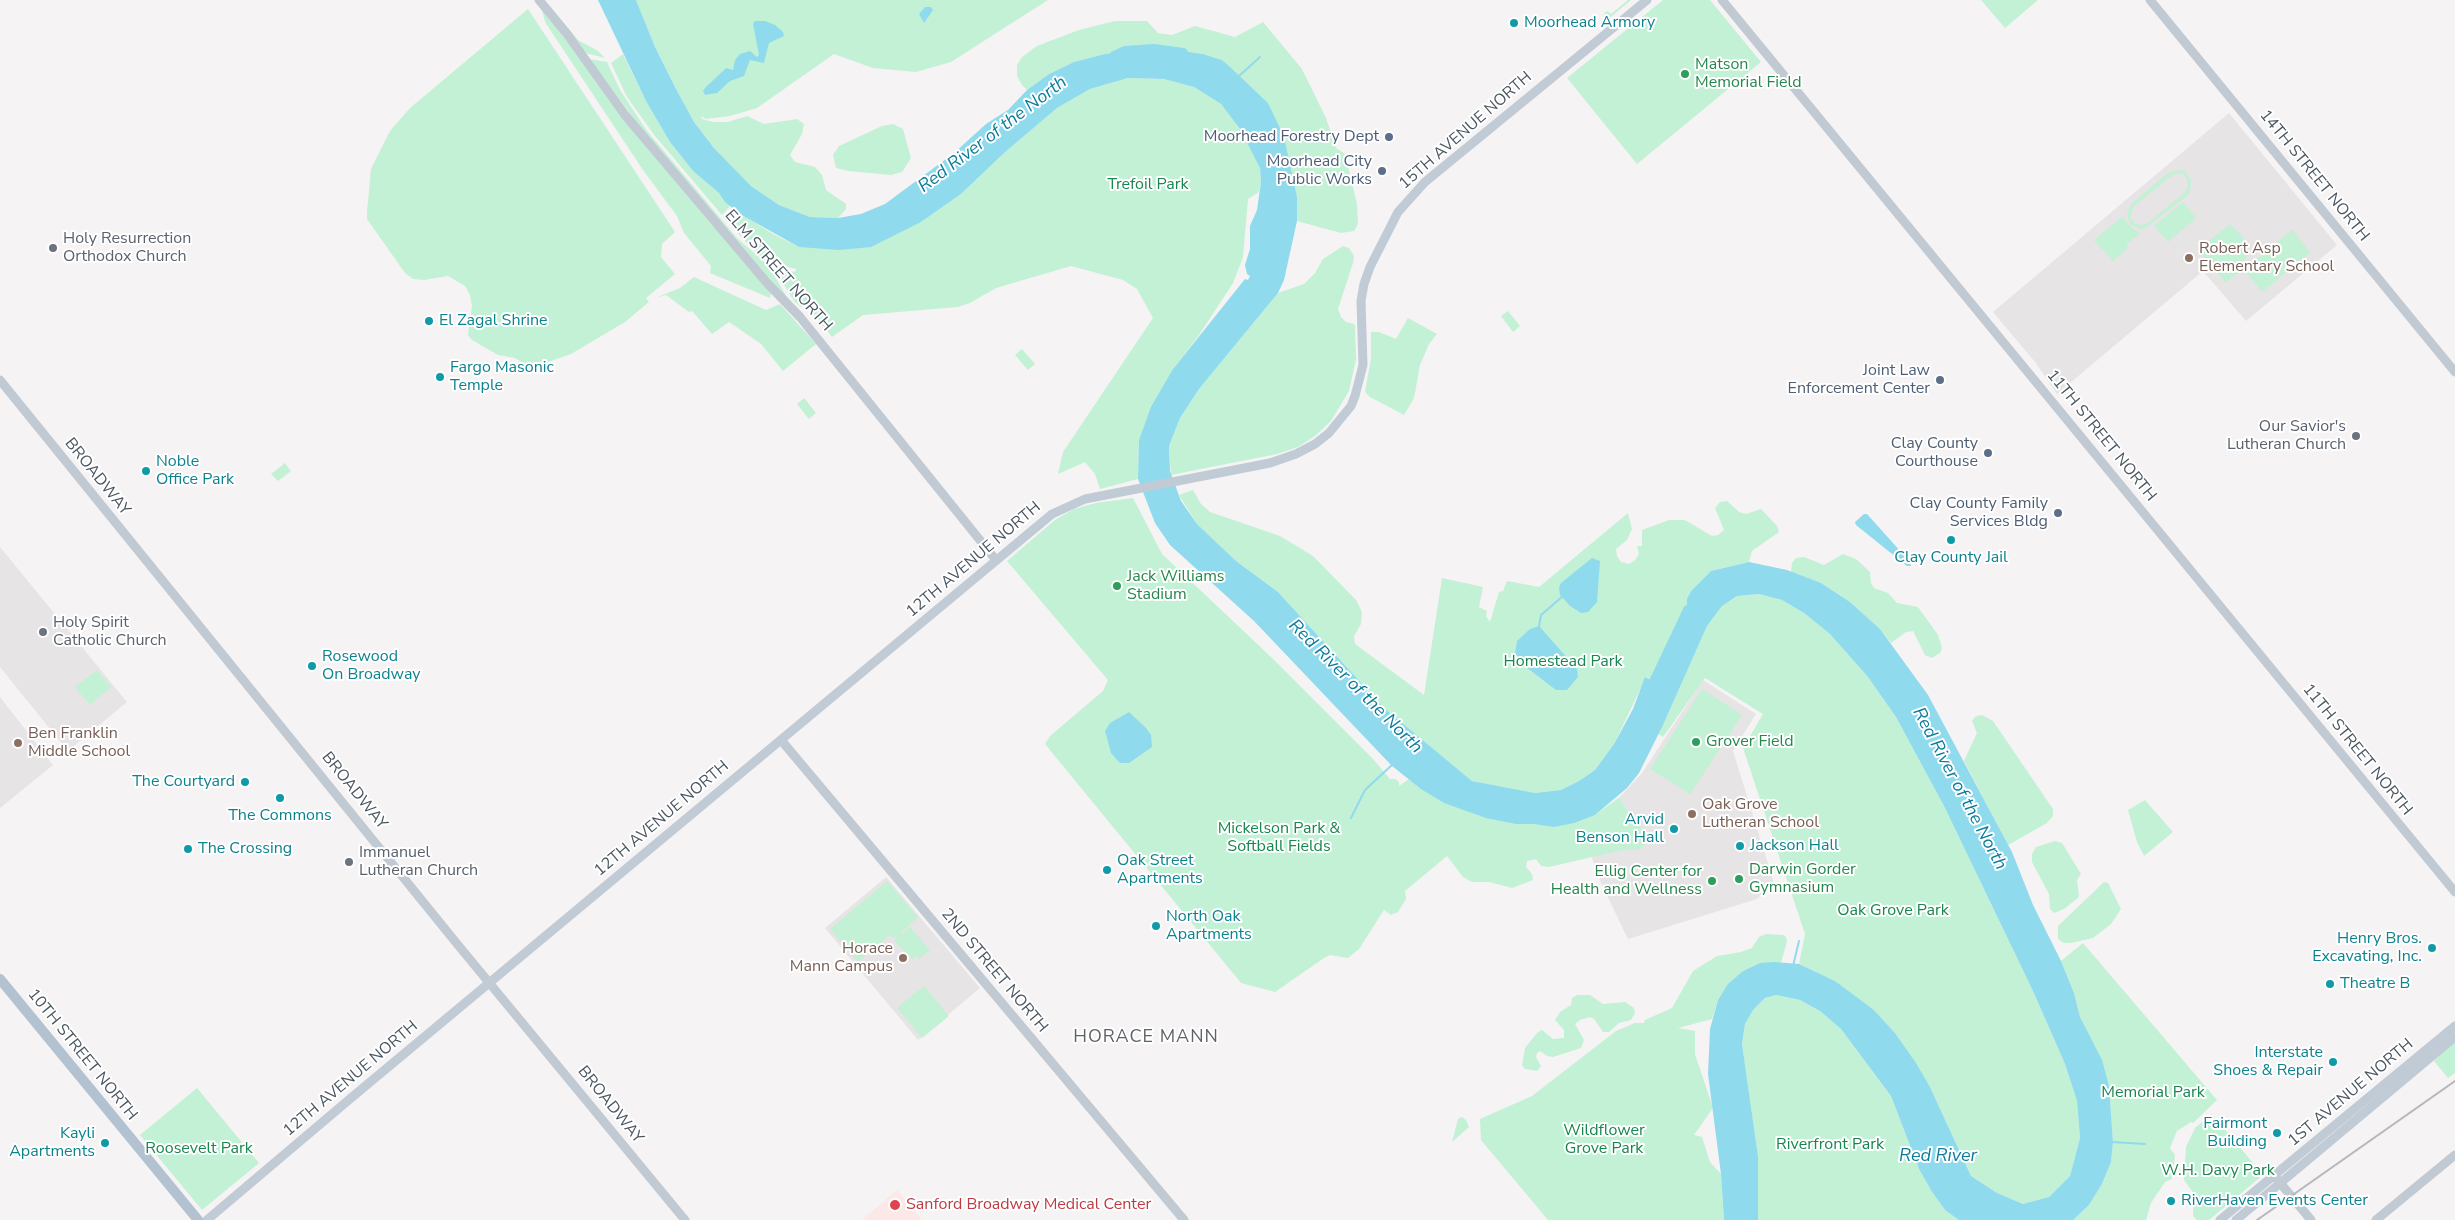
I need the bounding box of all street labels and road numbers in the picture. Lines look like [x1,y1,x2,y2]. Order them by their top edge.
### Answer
street label: 15TH AVENUE NORTH [1396,68,1536,194]
street label: 14TH STREET NORTH [2255,106,2373,246]
street label: ELM STREET NORTH [720,206,836,336]
street label: 11TH STREET NORTH [2042,366,2160,506]
street label: BROADWAY [60,435,134,519]
street label: 12TH AVENUE NORTH [903,498,1045,622]
street label: 11TH STREET NORTH [2298,680,2416,820]
street label: BROADWAY [317,749,391,833]
street label: 12TH AVENUE NORTH [591,757,733,881]
street label: 2ND STREET NORTH [937,905,1051,1037]
street label: 10TH STREET NORTH [23,985,141,1125]
street label: 12TH AVENUE NORTH [280,1017,422,1141]
street label: 1ST AVENUE NORTH [2285,1035,2417,1151]
street label: BROADWAY [573,1063,647,1147]

